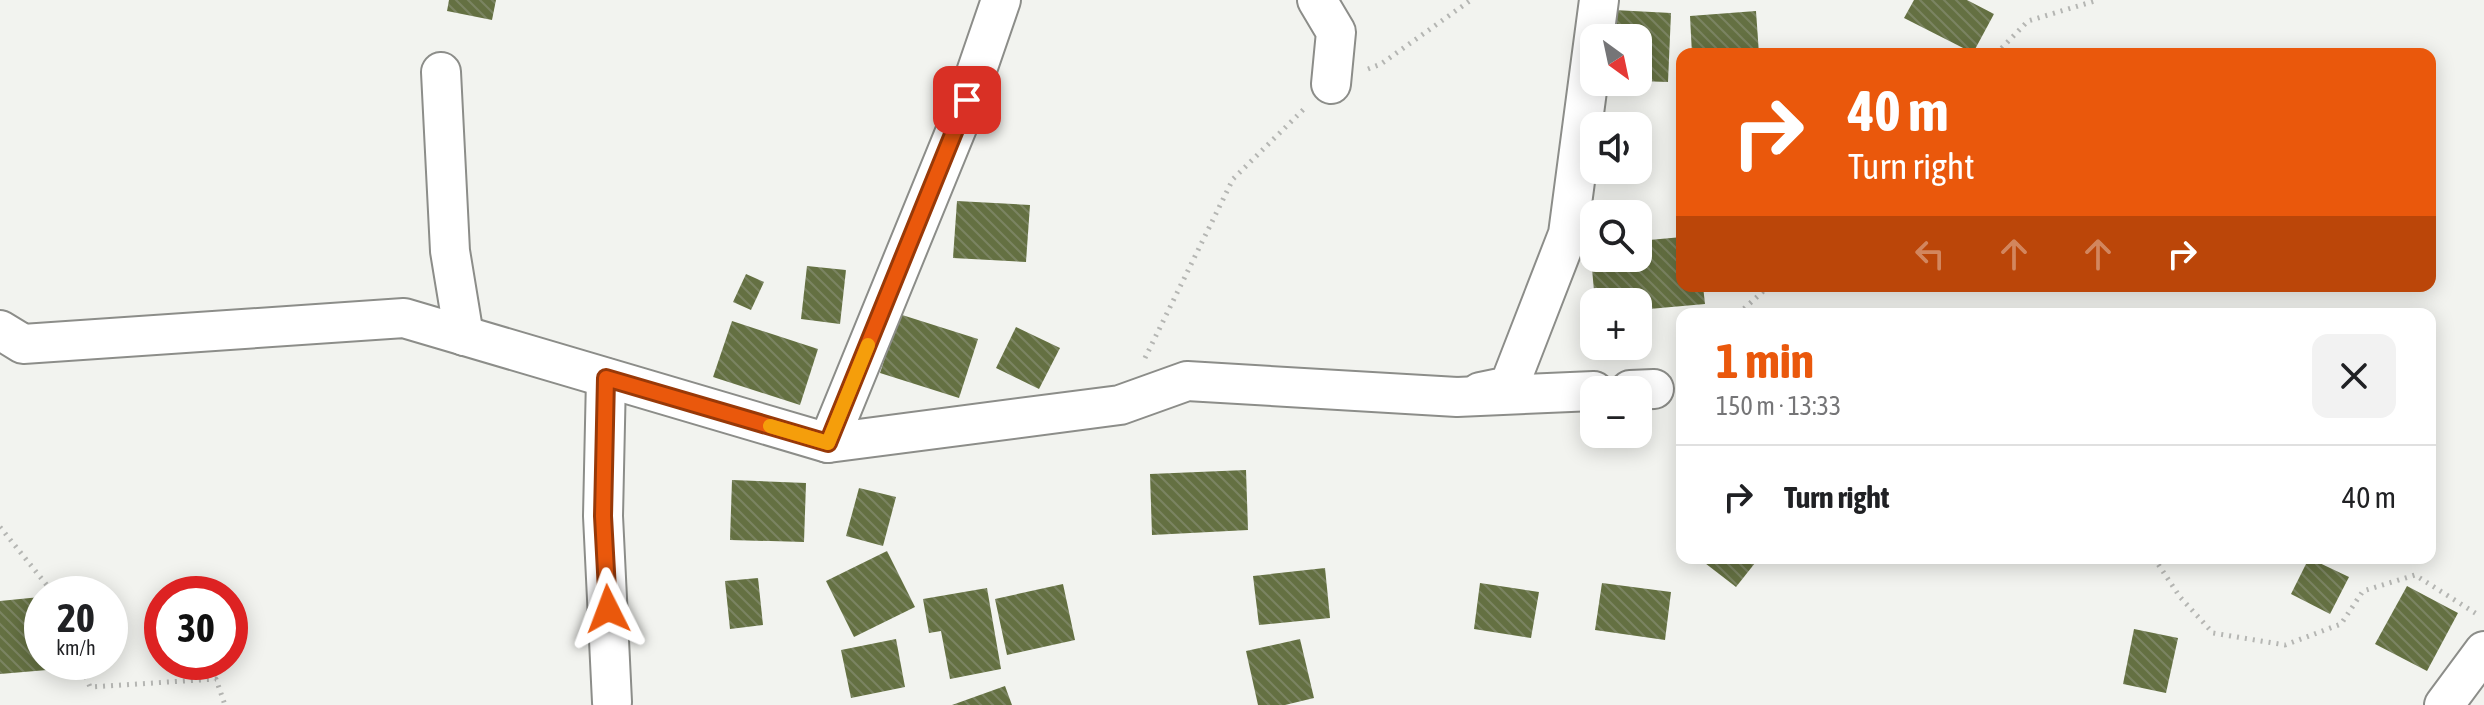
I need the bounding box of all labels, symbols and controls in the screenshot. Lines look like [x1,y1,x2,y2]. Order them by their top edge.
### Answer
north arrow [1580,24,1652,96]
map controls [1580,24,1652,448]
pin [933,66,1001,134]
icon: arrive [945,78,989,122]
text: 40 m [1848,79,1949,143]
icon: right [1716,80,1820,184]
button: sound [1580,112,1652,184]
text: Turn right [1848,145,1975,187]
button: search [1580,200,1652,272]
icon: left [1908,232,1952,276]
icon: ahead [1992,232,2036,276]
icon: ahead [2076,232,2120,276]
icon: right [2160,232,2204,276]
button: + [1580,288,1652,360]
text: 1 min [1716,333,1814,388]
button: close [2312,334,2396,418]
button: − [1580,376,1652,448]
text: 150 m · 13:33 [1716,391,1841,421]
icon: right [1716,475,1760,519]
text: Turn right [1784,480,1890,514]
text: 40 m [2342,480,2396,514]
position arrow [566,567,650,651]
speed limit sign: 30 [144,576,248,680]
text: 20 [57,595,95,640]
text: km/h [56,636,96,659]

